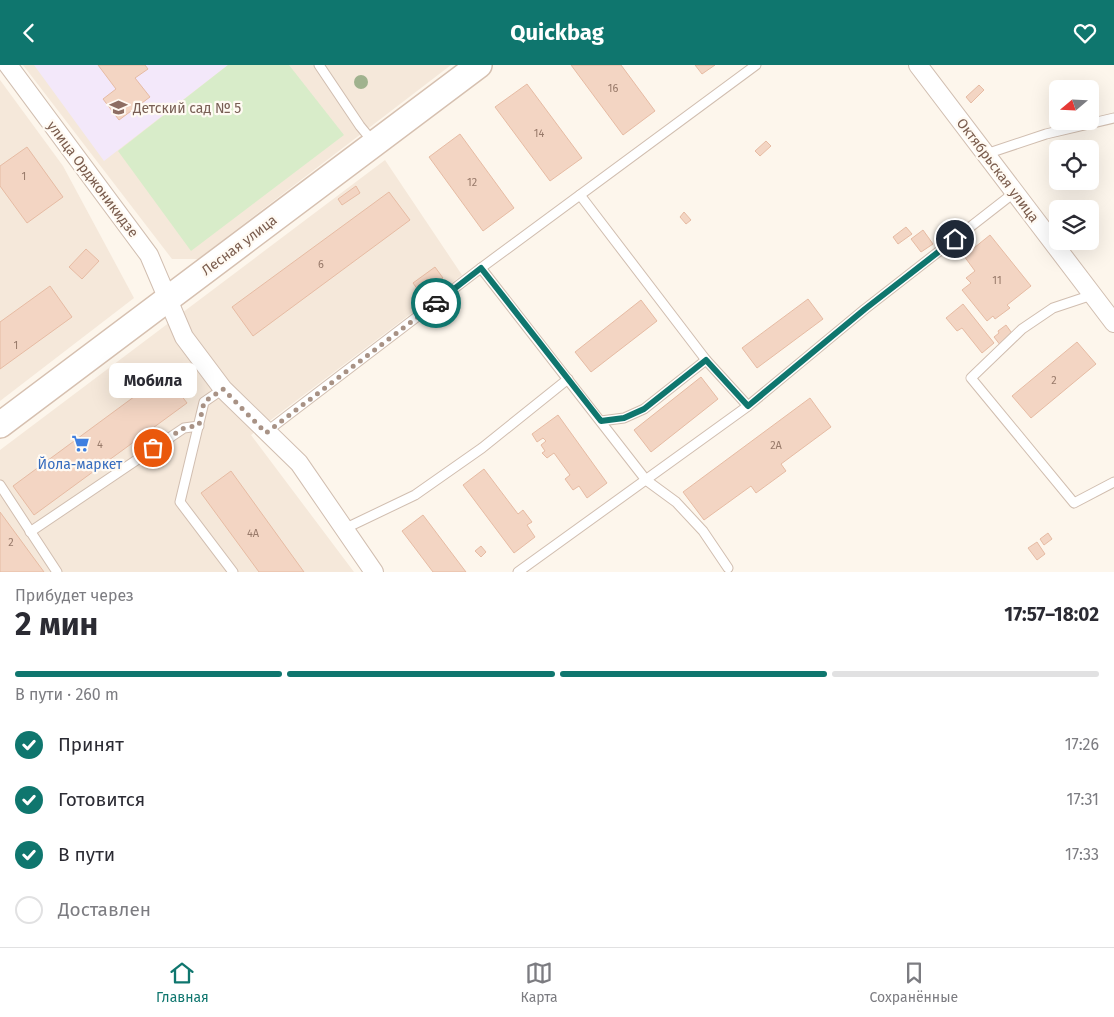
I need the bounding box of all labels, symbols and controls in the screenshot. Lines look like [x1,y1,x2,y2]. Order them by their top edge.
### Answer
icon: back [15,19,43,47]
text: Quickbag [510,19,604,46]
icon: heart [1071,19,1099,47]
north arrow [1049,80,1099,130]
map controls [1049,80,1099,250]
house number: 16 [608,82,618,95]
school or university icon: Детский сад № 5 [109,98,129,118]
place label: Детский сад № 5 [132,100,241,117]
street label: Октябрьская улица [953,115,1042,226]
street label: улица Орджоникидзе [43,118,142,241]
house number: 14 [534,127,544,140]
button: locate [1049,140,1099,190]
house number: 1 [22,170,26,183]
house number: 12 [467,176,477,189]
button: layers [1049,200,1099,250]
street label: Лесная улица [198,212,280,279]
pin [934,218,976,260]
icon: home [941,225,969,253]
house number: 6 [318,258,324,271]
house number: 11 [992,274,1002,287]
courier [411,278,461,328]
icon: car [422,289,450,317]
house number: 1 [14,339,18,352]
callout: Мобила [109,363,197,398]
text: Мобила [124,371,182,390]
house number: 2 [1051,374,1057,387]
pin [132,427,174,469]
supermarket icon: Йола-маркет [70,434,90,454]
icon: bag [139,434,167,462]
house number: 4 [97,438,103,451]
house number: 2А [770,439,783,452]
place label: Йола-маркет [38,456,123,473]
house number: 4А [247,527,260,540]
house number: 2 [8,536,14,549]
text: Прибудет через [15,586,134,605]
text: 17:57–18:02 [1004,603,1099,626]
text: 2 мин [15,605,98,643]
text: В пути · 260 m [15,685,119,704]
icon: check [15,731,43,759]
text: Принят [58,733,124,756]
text: 17:26 [1065,735,1099,754]
icon: check [15,786,43,814]
text: Готовится [58,788,145,811]
text: 17:31 [1066,790,1099,809]
icon: check [15,841,43,869]
text: В пути [58,843,115,866]
text: 17:33 [1065,845,1099,864]
text: Доставлен [58,898,151,921]
tab: Главная [156,959,209,1006]
tab: Карта [521,959,558,1006]
tab: Сохранённые [869,959,958,1006]

